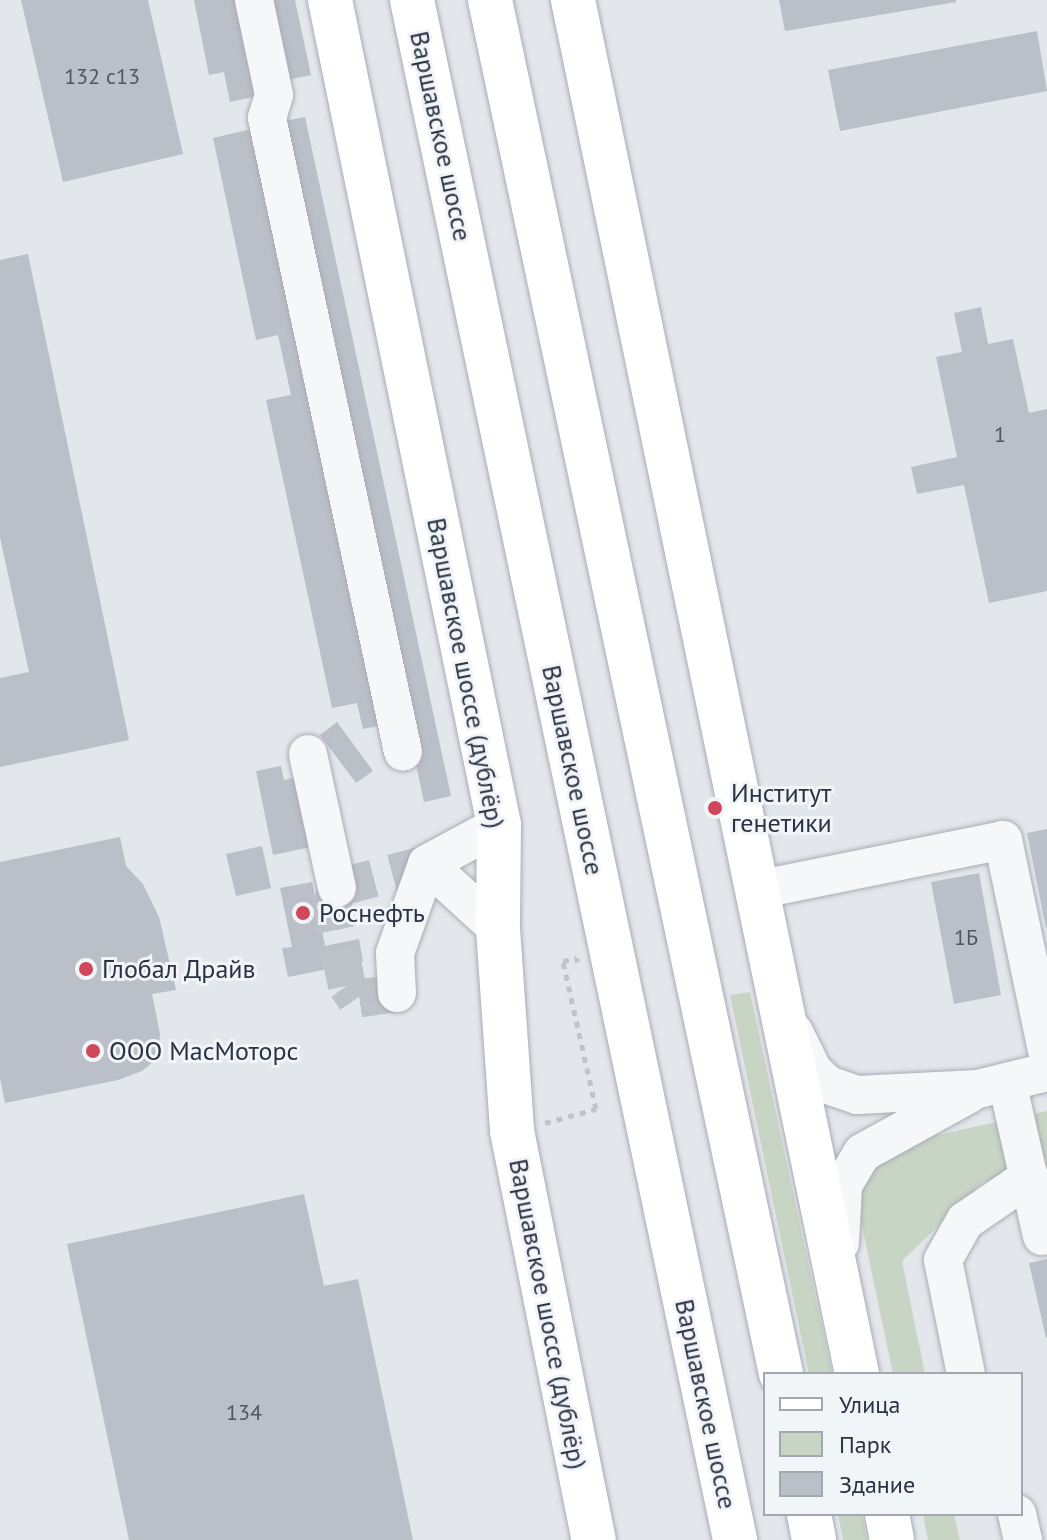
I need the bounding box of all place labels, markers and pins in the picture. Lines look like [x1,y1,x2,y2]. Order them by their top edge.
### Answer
place label: Институт генетики [731,777,832,838]
marker: Институт генетики [706,799,724,817]
place label: Роснефть [319,897,425,929]
marker: Роснефть [294,904,312,922]
place label: Глобал Драйв [102,953,256,985]
marker: Глобал Драйв [77,960,95,978]
place label: ООО МасМоторс [109,1035,298,1067]
marker: ООО МасМоторс [84,1042,102,1060]

